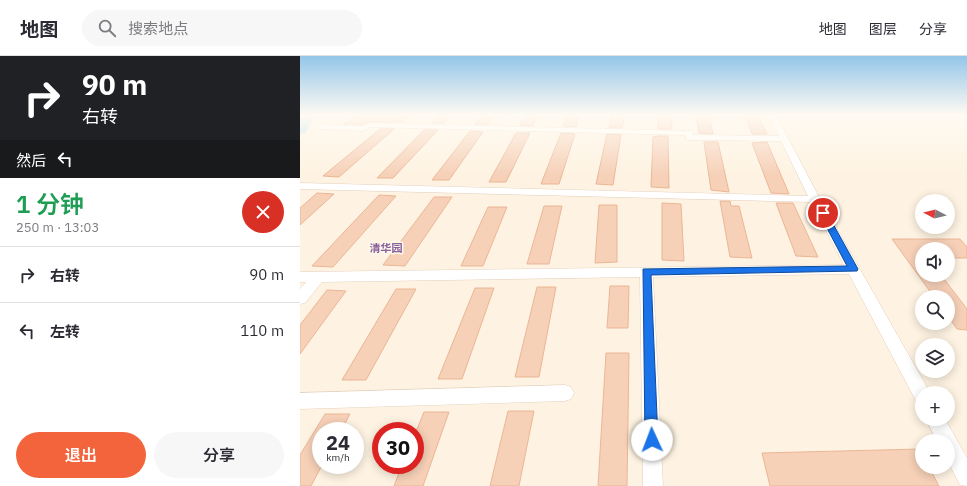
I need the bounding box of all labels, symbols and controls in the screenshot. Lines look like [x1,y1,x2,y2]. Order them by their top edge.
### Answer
search box [82,10,362,46]
text: 地图 [20,17,58,41]
icon: search [96,17,118,39]
text: 搜索地点 [128,19,188,38]
text: 地图 [819,20,847,38]
text: 图层 [869,20,897,38]
text: 分享 [919,20,947,38]
text: 90 m [82,66,147,103]
icon: right [16,72,68,124]
text: 右转 [82,105,118,128]
icon: left [54,148,76,170]
text: 然后 [16,151,46,170]
text: 1 分钟 [16,188,84,220]
button: close [242,191,284,233]
north arrow [915,194,955,234]
map controls [915,194,955,474]
pin [806,196,840,230]
icon: arrive [812,202,834,224]
text: 250 m · 13:03 [16,219,99,236]
district label: 清华园 [370,241,403,255]
button: sound [915,242,955,282]
icon: right [16,264,38,286]
text: 90 m [249,265,284,284]
text: 右转 [50,266,80,285]
button: search [915,290,955,330]
icon: left [16,320,38,342]
text: 110 m [240,321,284,340]
text: 左转 [50,322,80,341]
button: layers [915,338,955,378]
button: + [915,386,955,426]
position arrow [631,419,673,461]
speed limit sign: 30 [372,422,424,474]
text: 24 [326,429,350,456]
button: 退出 [16,432,146,478]
button: 分享 [154,432,284,478]
button: − [915,434,955,474]
text: km/h [326,451,350,464]

